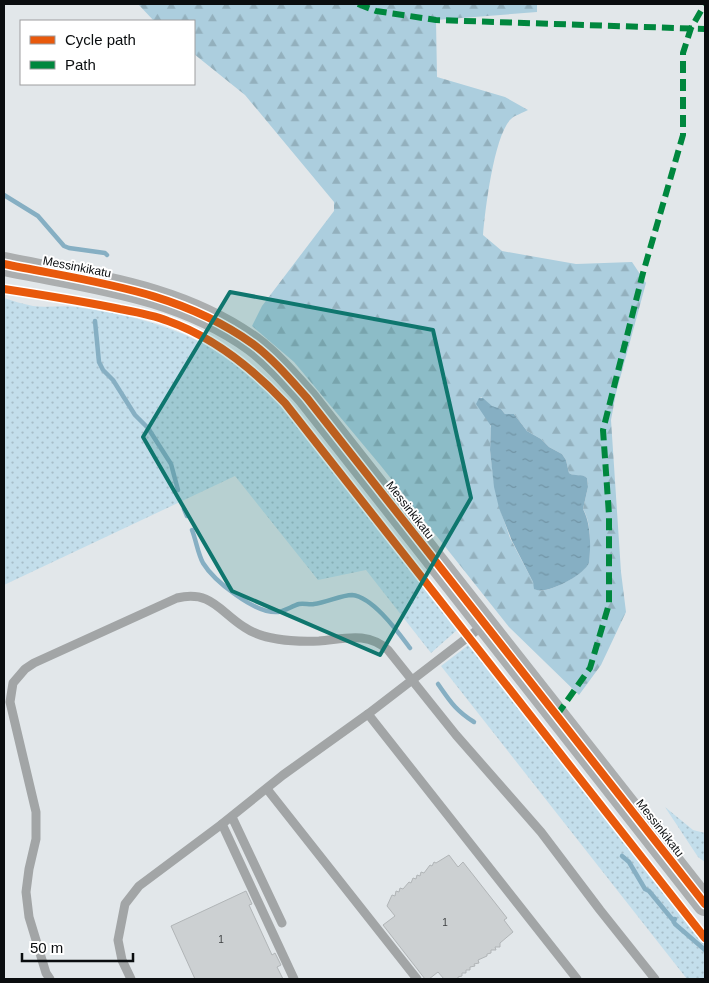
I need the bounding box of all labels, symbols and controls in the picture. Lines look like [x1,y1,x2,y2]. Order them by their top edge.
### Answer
legend [20,20,195,85]
text: Cycle path [65,31,136,48]
text: Path [65,56,96,73]
street label: Messinkikatu [42,254,112,280]
street label: Messinkikatu [383,478,437,542]
street label: Messinkikatu [633,796,687,860]
house number: 1 [442,917,448,928]
scale bar [22,930,134,962]
house number: 1 [218,934,224,945]
text: 50 m [30,939,63,956]

